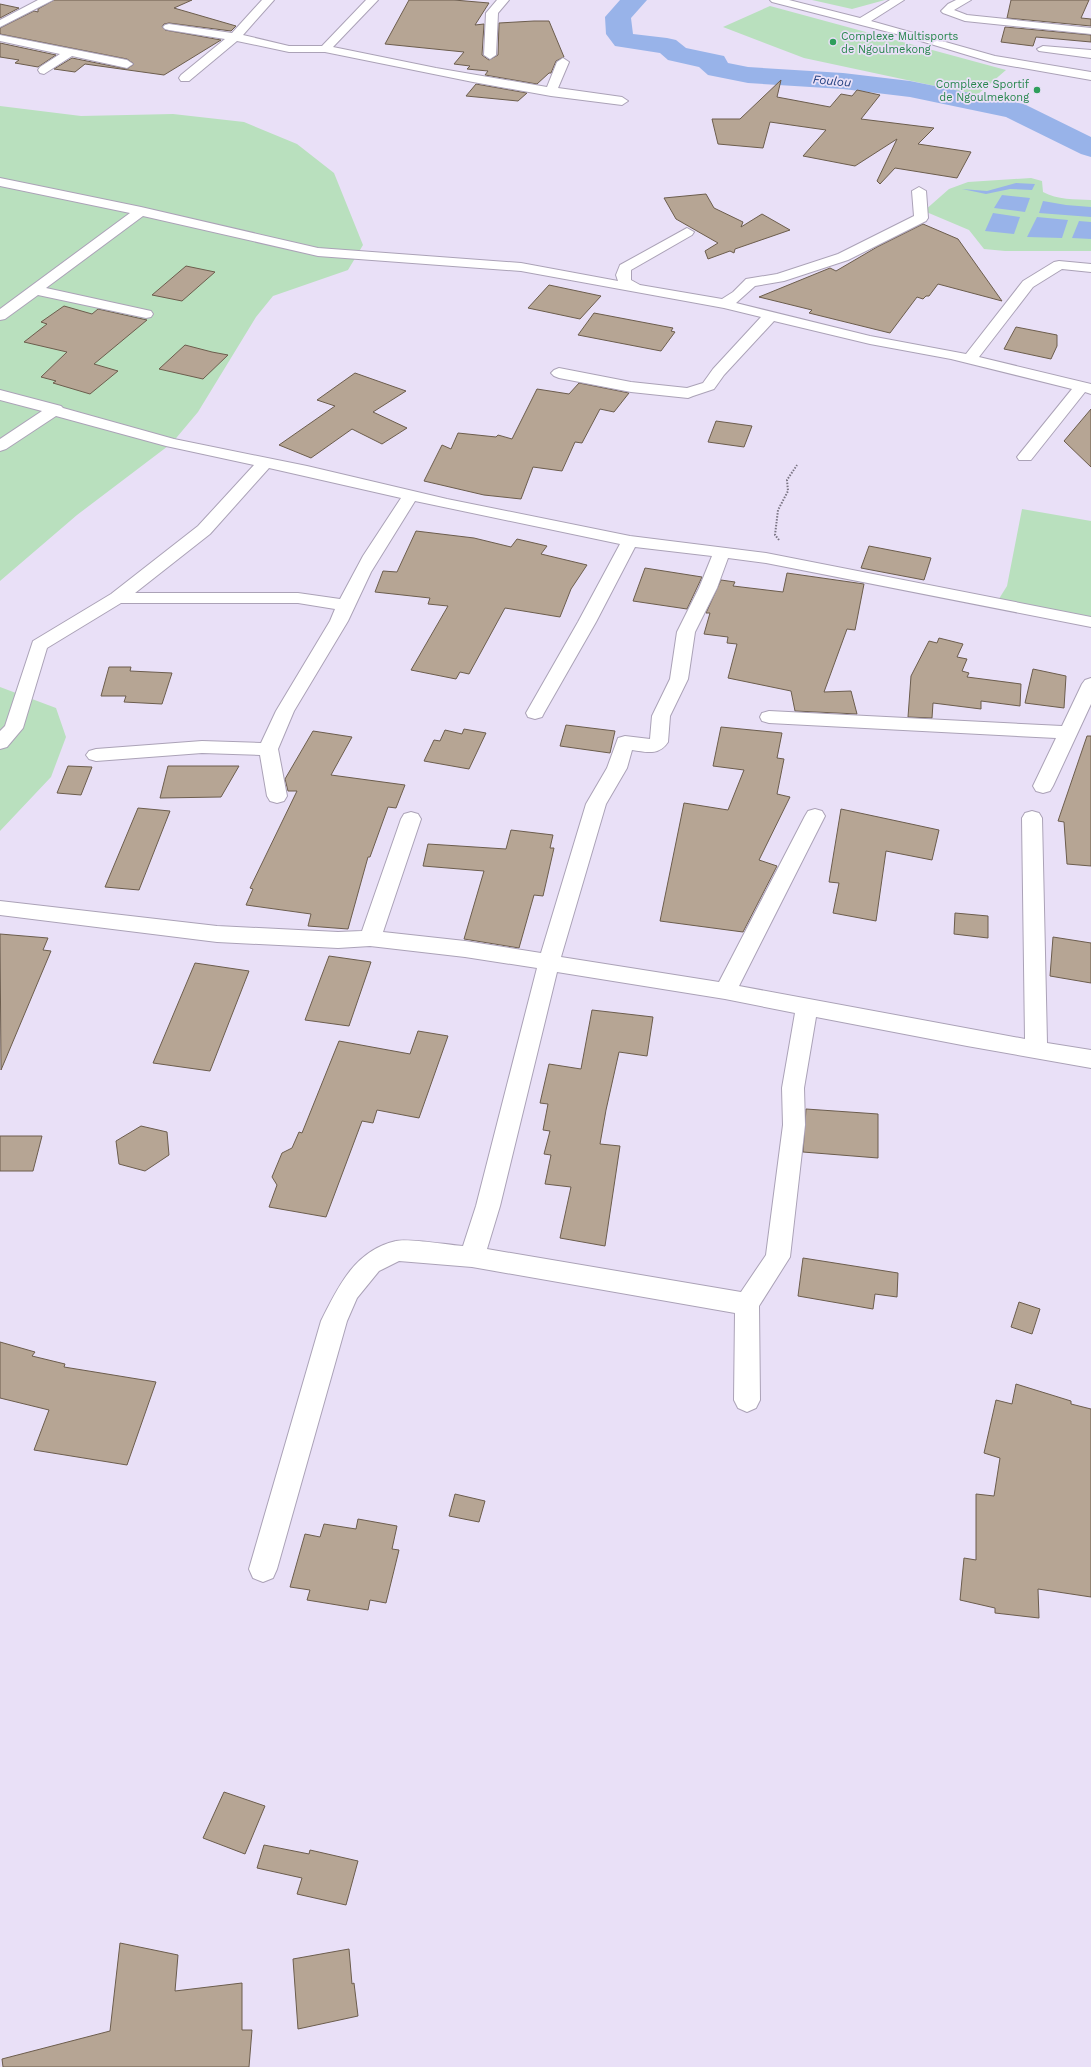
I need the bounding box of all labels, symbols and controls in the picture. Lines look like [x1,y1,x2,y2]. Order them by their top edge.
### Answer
place label: Complexe Multisports de Ngoulmekong [841,30,959,56]
marker: Complexe Multisports de Ngoulmekong [828,37,838,47]
water label: Foulou [812,72,852,90]
place label: Complexe Sportif de Ngoulmekong [936,78,1030,104]
marker: Complexe Sportif de Ngoulmekong [1032,85,1042,95]

